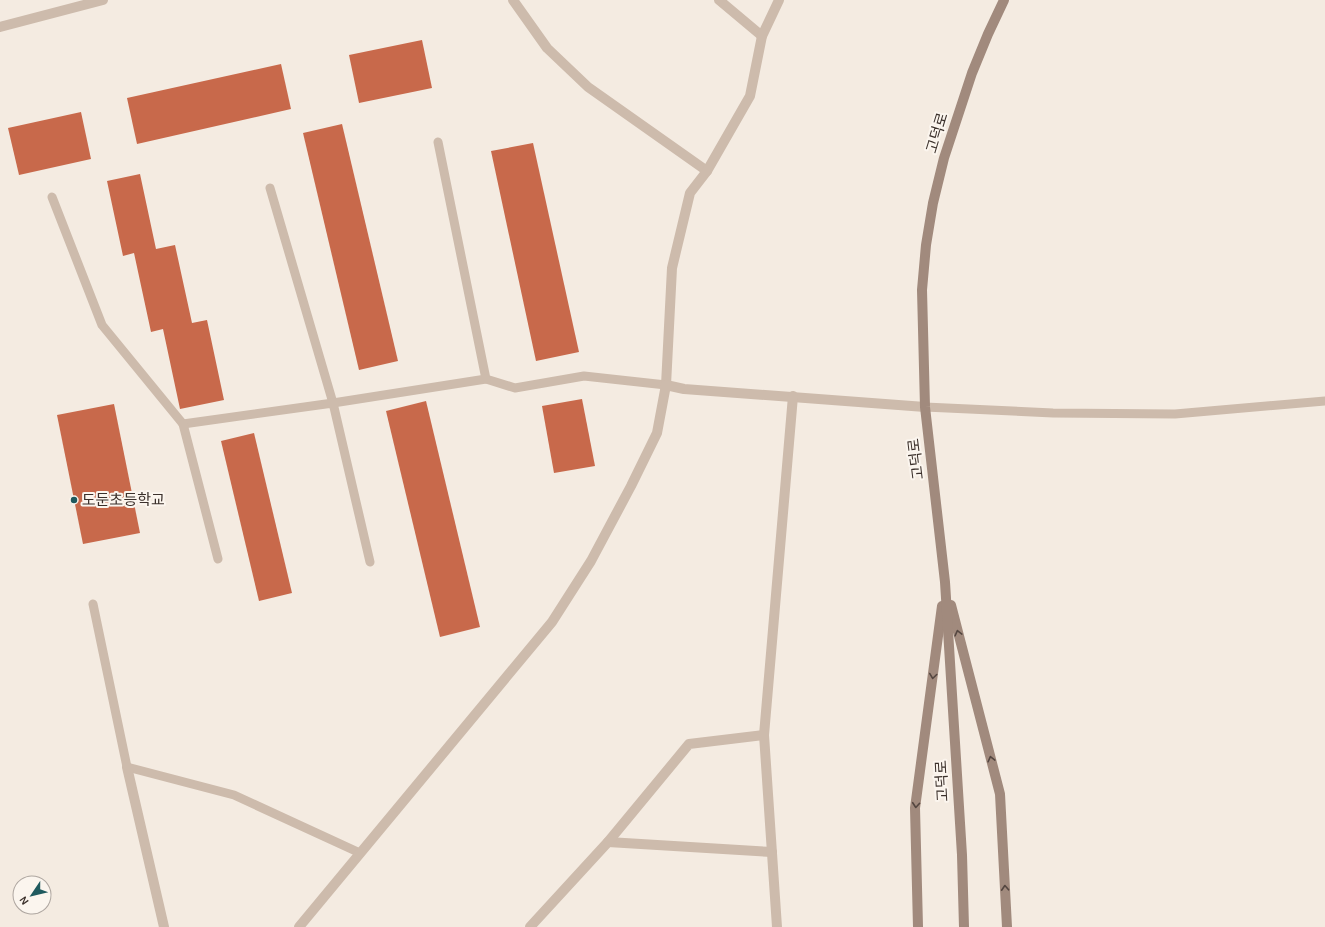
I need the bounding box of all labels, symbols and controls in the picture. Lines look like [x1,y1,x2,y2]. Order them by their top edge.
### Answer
street label: 고덕로 [922,111,952,155]
street label: 고덕로 [905,437,927,481]
place label: 도둔초등학교 [82,491,165,509]
marker: 도둔초등학교 [69,495,79,505]
one-way arrow [954,630,963,637]
one-way arrow [928,673,937,679]
one-way arrow [987,756,995,763]
street label: 고덕로 [932,760,952,802]
one-way arrow [911,802,920,808]
north arrow [12,875,52,915]
one-way arrow [1000,885,1009,891]
text: N [17,893,32,907]

